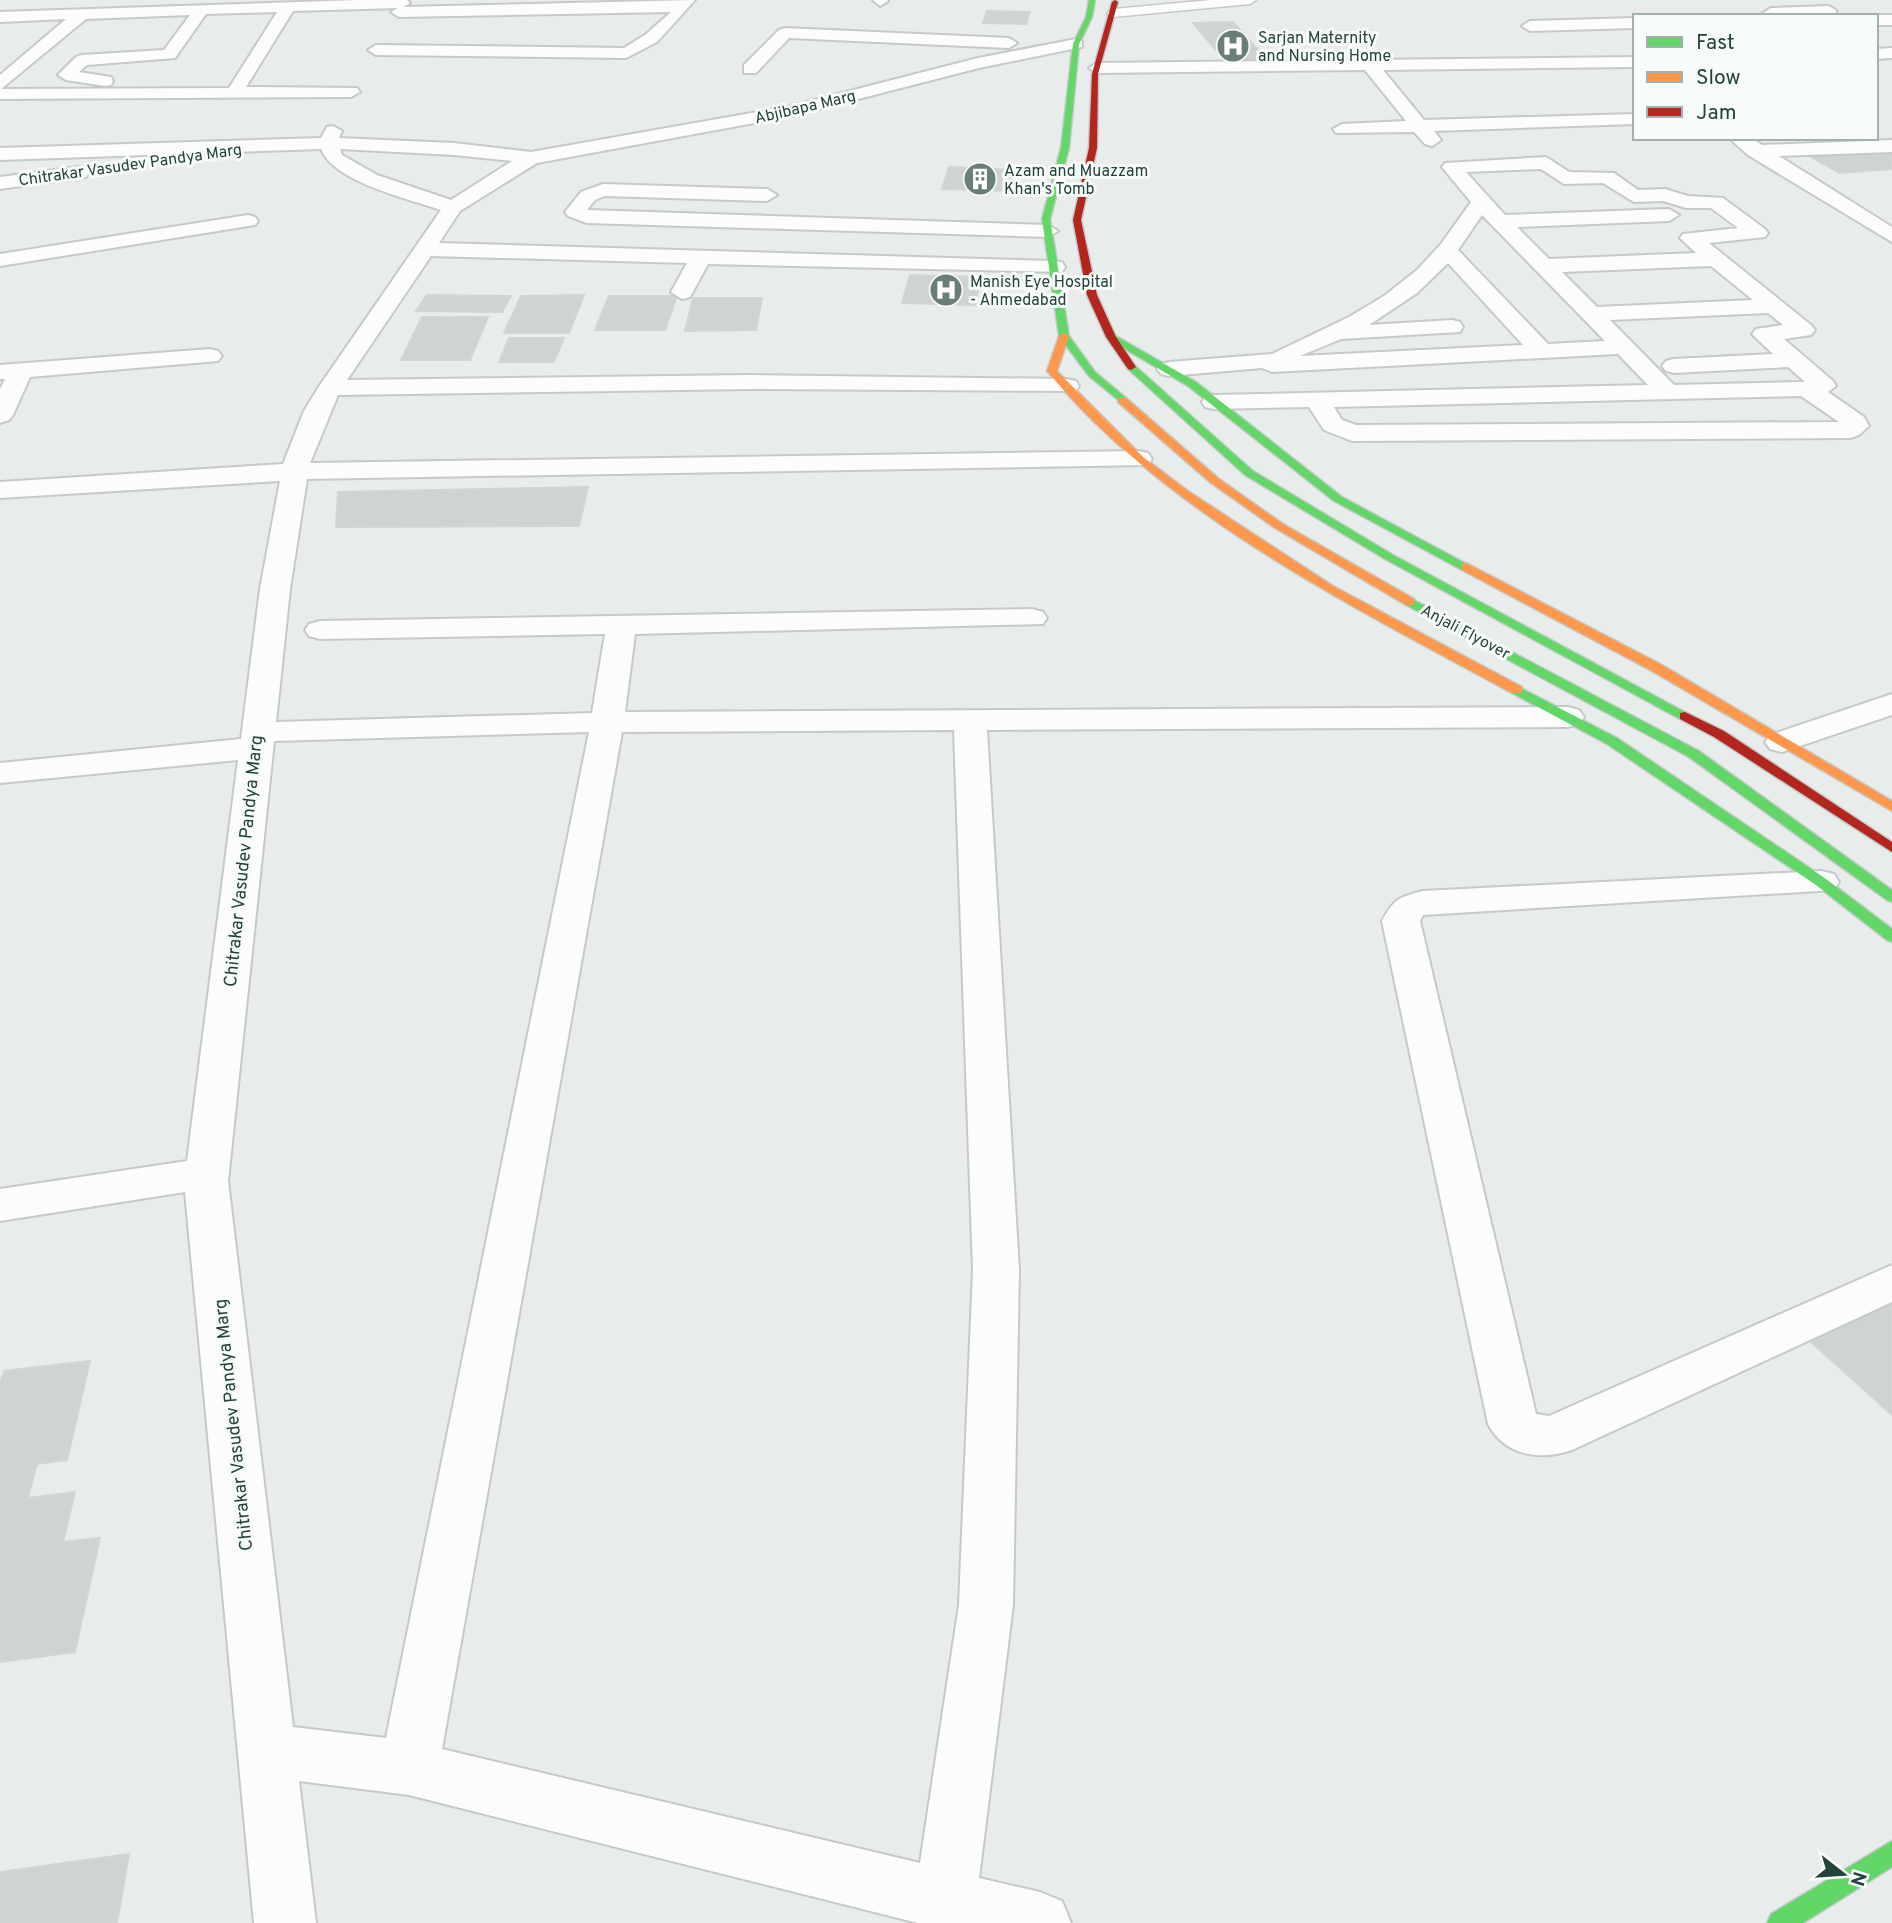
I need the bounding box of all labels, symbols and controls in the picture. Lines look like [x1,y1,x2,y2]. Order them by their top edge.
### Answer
legend [1633,14,1878,140]
hospital icon: Sarjan Maternity and Nursing Home [1214,27,1252,65]
place label: Sarjan Maternity and Nursing Home [1258,29,1391,67]
text: Fast [1696,30,1735,57]
text: Slow [1696,65,1741,92]
street label: Abjibapa Marg [753,87,858,129]
text: Jam [1696,100,1737,127]
street label: Chitrakar Vasudev Pandya Marg [17,140,243,192]
building icon: Azam and Muazzam Khan's Tomb [961,160,999,198]
place label: Azam and Muazzam Khan's Tomb [1004,162,1148,200]
hospital icon: Manish Eye Hospital - Ahmedabad [927,271,965,309]
place label: Manish Eye Hospital - Ahmedabad [970,273,1113,311]
street label: Anjali Flyover [1417,601,1513,665]
street label: Chitrakar Vasudev Pandya Marg [220,734,269,988]
street label: Chitrakar Vasudev Pandya Marg [210,1298,259,1552]
north arrow [1808,1839,1878,1909]
text: N [1844,1868,1871,1888]

